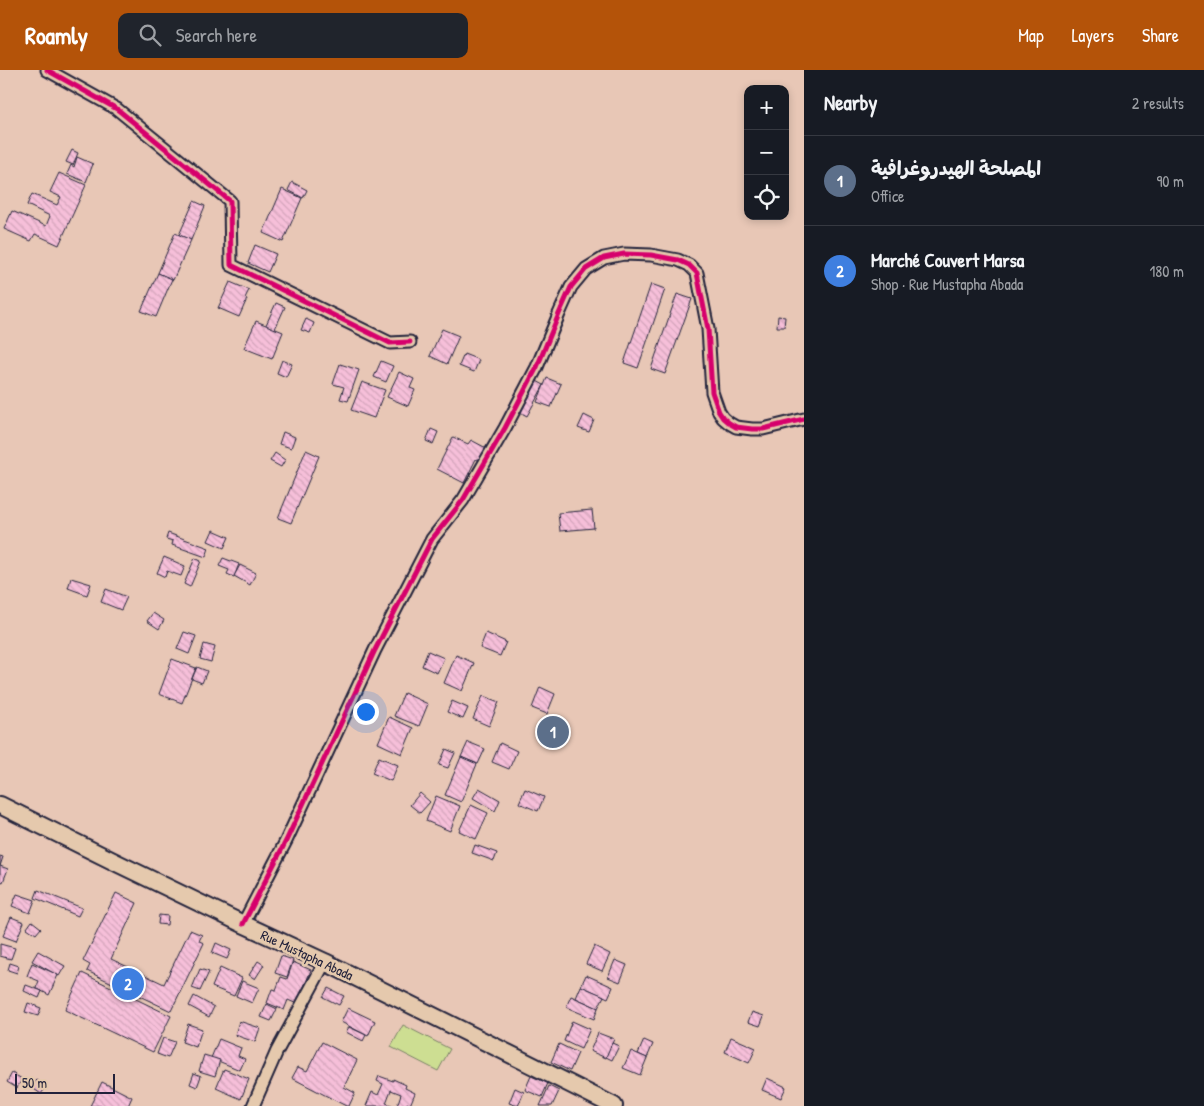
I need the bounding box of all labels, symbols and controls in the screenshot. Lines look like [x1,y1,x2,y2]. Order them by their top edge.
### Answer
search box [118,13,468,58]
text: Roamly [25,19,88,51]
icon: search [136,21,164,49]
text: Search here [176,22,257,48]
text: Map [1018,23,1044,48]
text: Layers [1072,23,1114,48]
text: Share [1142,23,1179,48]
map controls [744,85,789,220]
button: + [744,85,789,130]
text: Nearby [824,88,877,117]
text: 2 results [1132,92,1184,114]
button: − [744,130,789,175]
text: المصلحة الهيدروغرافية [871,155,1041,181]
text: 1 [837,170,843,192]
text: 90 m [1156,170,1184,192]
button: locate [744,175,789,220]
text: Office [871,185,904,207]
text: Marché Couvert Marsa [871,247,1024,273]
text: 2 [836,260,844,282]
text: 180 m [1150,260,1184,282]
text: Shop · Rue Mustapha Abada [871,273,1023,295]
your location [353,699,379,725]
pin: 1 [537,713,569,751]
street label: Rue Mustapha Abada [257,925,357,985]
pin: 2 [112,965,144,1003]
scale bar [15,1071,115,1094]
text: 50 m [22,1073,47,1092]

